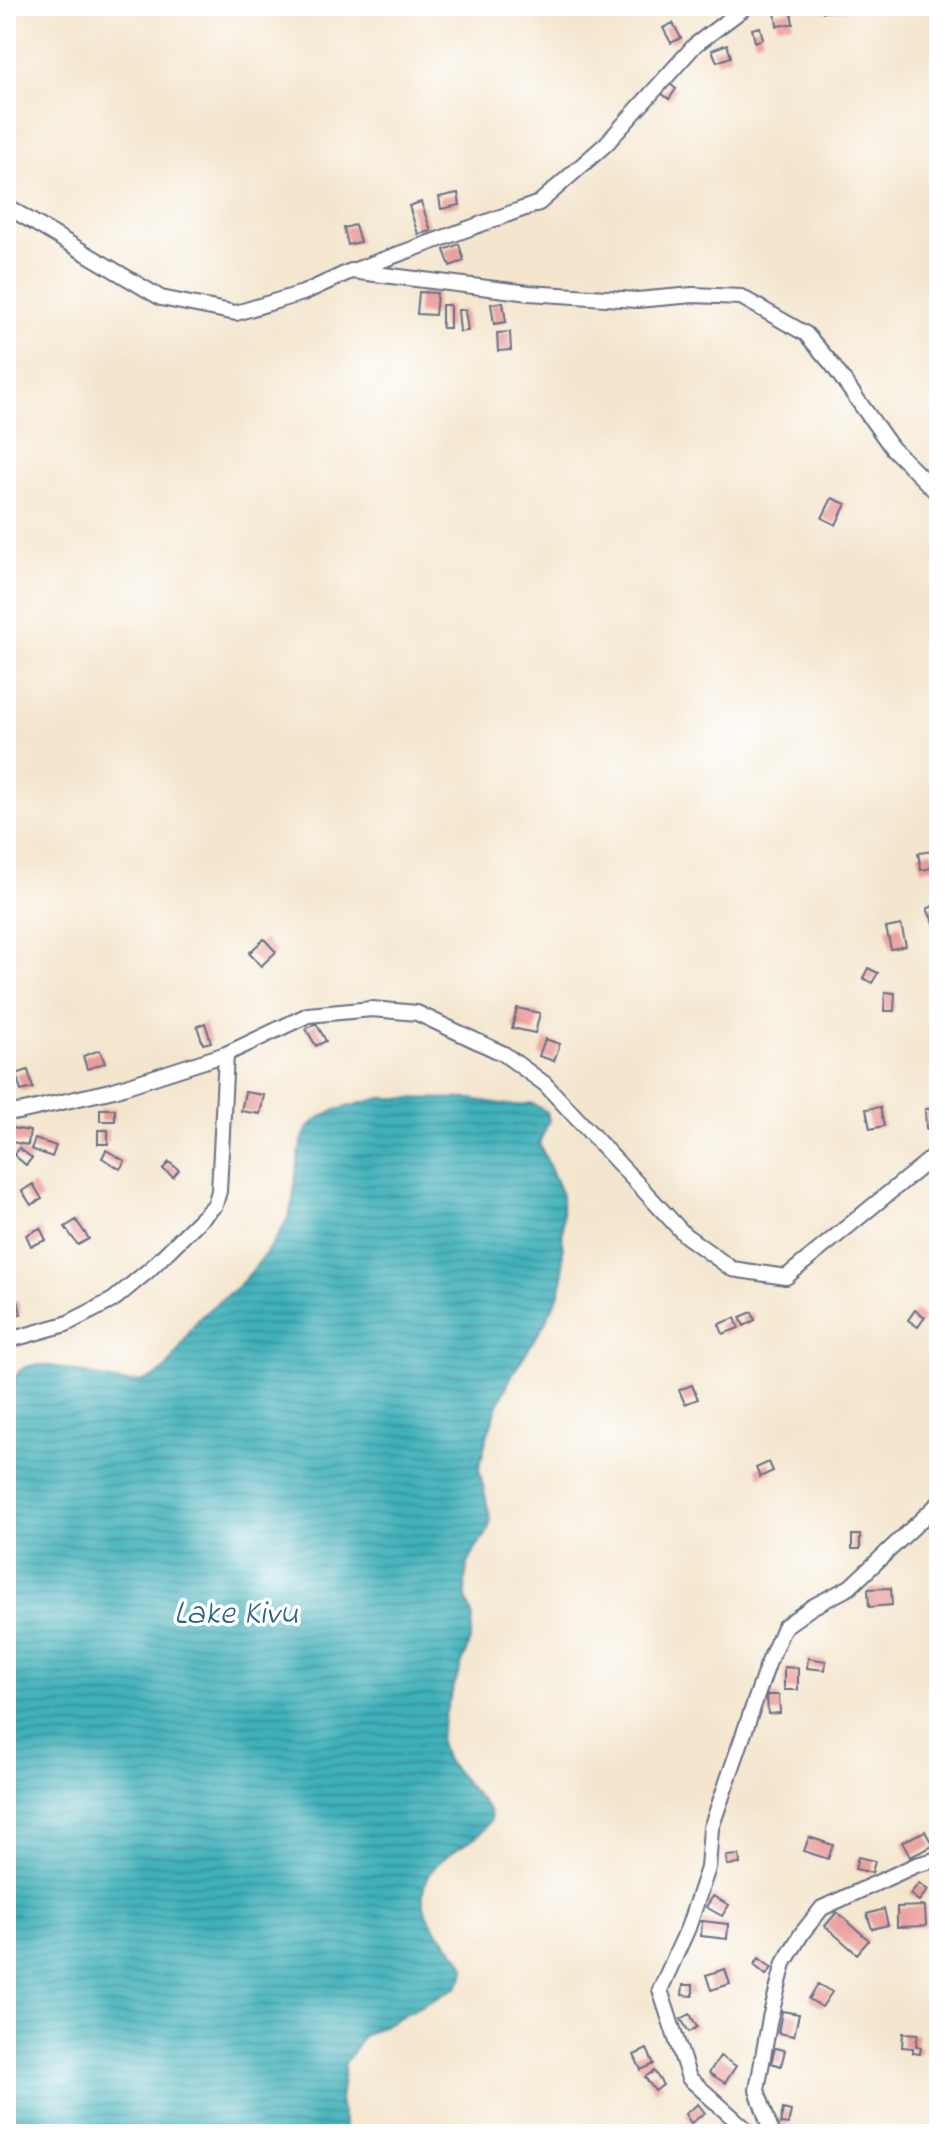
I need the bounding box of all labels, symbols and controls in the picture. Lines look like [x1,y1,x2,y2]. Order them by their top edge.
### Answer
water label: Lake Kivu [174,1590,298,1640]

